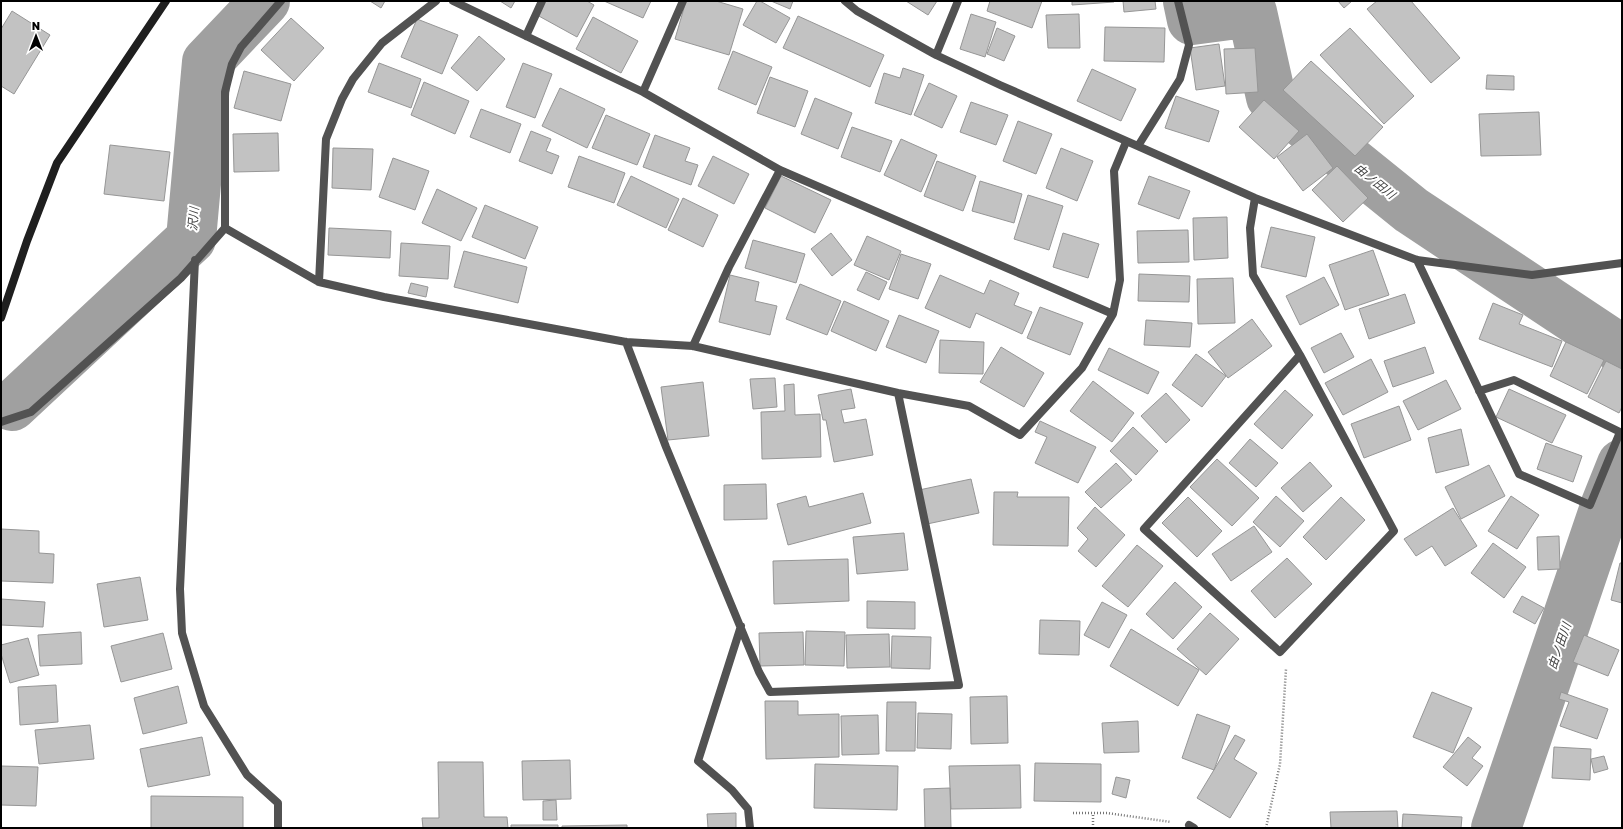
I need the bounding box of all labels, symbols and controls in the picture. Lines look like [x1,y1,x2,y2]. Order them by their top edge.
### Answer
north arrow [16,16,56,56]
text: N [32,19,40,32]
water label: 由ノ田川 [1352,160,1400,203]
water label: 沢川 [184,204,202,232]
water label: 由ノ田川 [1544,619,1575,671]

